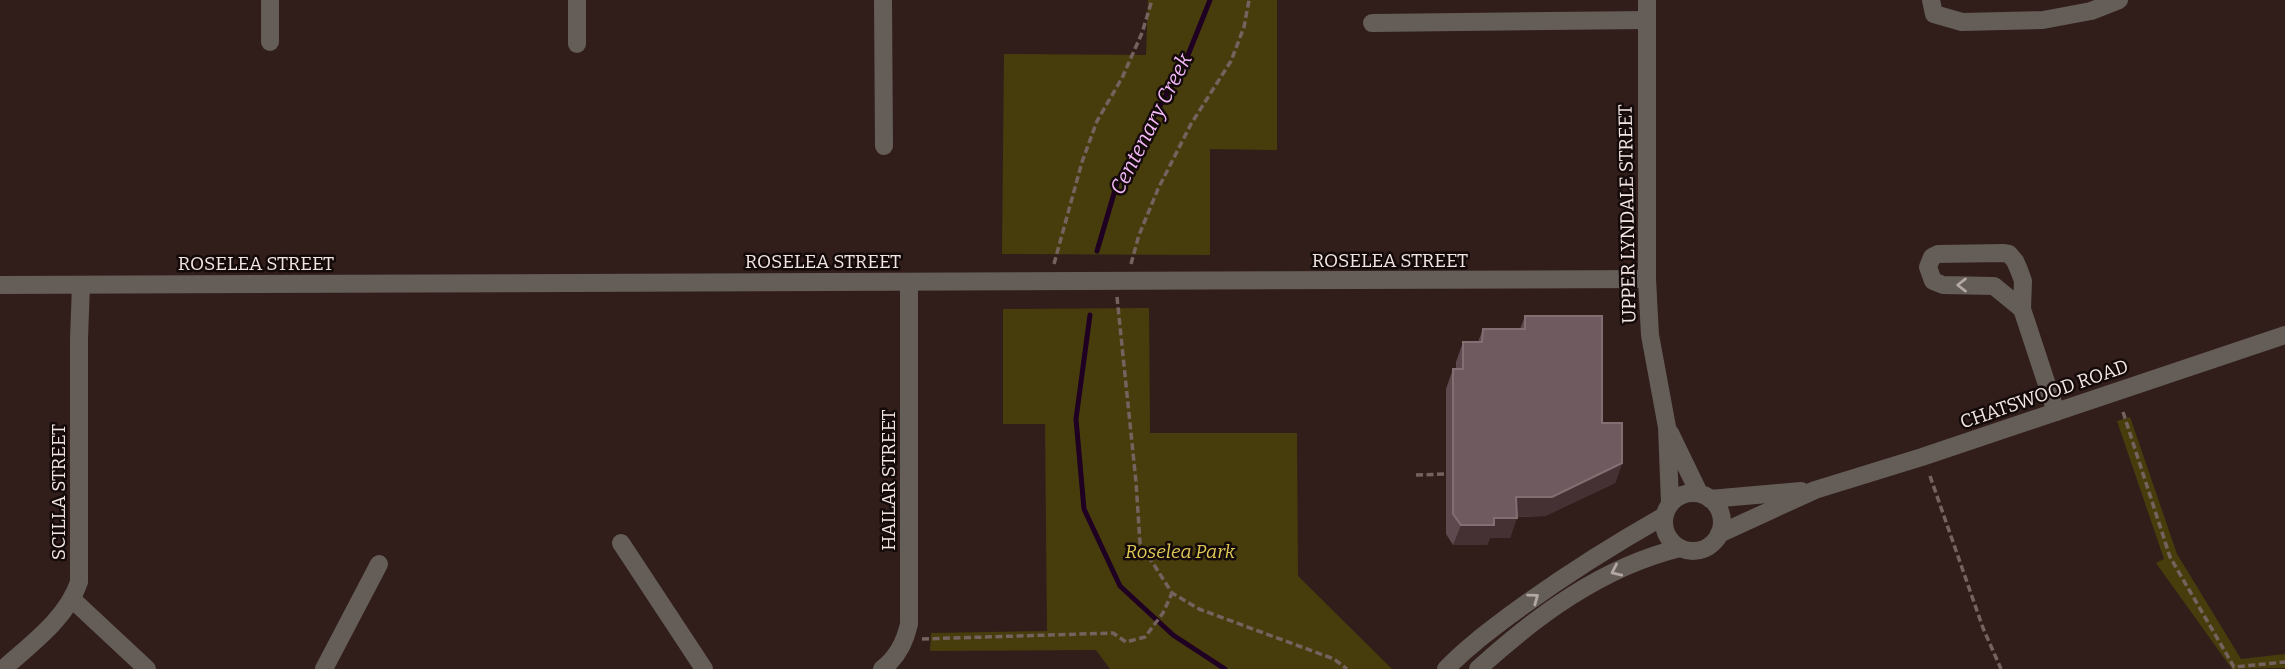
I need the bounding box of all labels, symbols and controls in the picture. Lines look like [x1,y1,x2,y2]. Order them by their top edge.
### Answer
water label: Centenary Creek [1104,49,1198,199]
street label: UPPER LYNDALE STREET [1614,104,1640,324]
street label: ROSELEA STREET [1312,249,1468,272]
street label: ROSELEA STREET [745,250,901,273]
street label: ROSELEA STREET [178,252,334,275]
one-way arrow [1956,277,1967,293]
street label: CHATSWOOD ROAD [1957,354,2131,434]
street label: HAILAR STREET [877,409,900,551]
street label: SCILLA STREET [47,424,70,560]
park label: Roselea Park [1125,540,1236,563]
one-way arrow [1611,563,1623,577]
one-way arrow [1526,594,1539,606]

